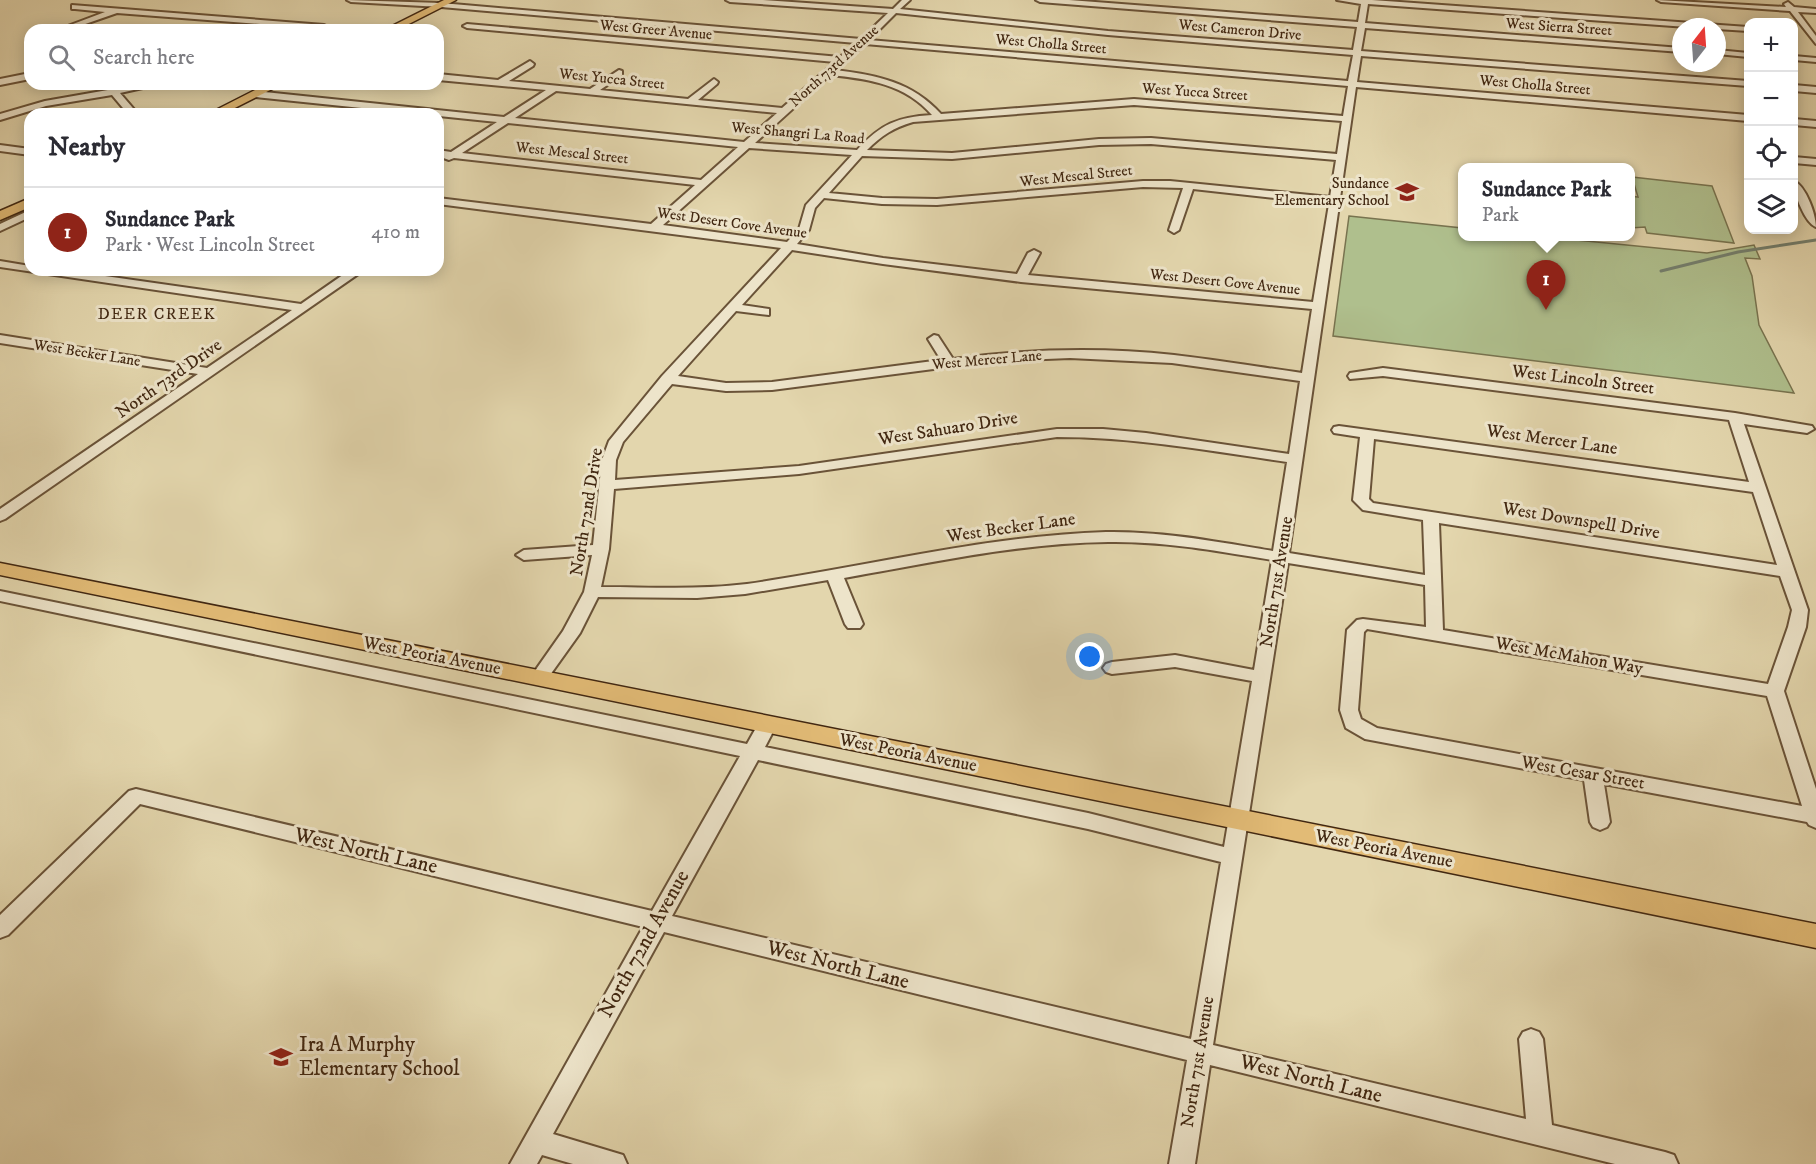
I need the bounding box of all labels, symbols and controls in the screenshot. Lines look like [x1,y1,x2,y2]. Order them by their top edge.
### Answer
street label: West Sierra Street [1504,14,1613,40]
street label: West Cameron Drive [1177,15,1302,45]
street label: West Greer Avenue [598,16,713,44]
north arrow [1672,18,1726,72]
map controls [1744,18,1798,234]
button: + [1744,18,1798,72]
street label: North 73rd Avenue [785,21,883,111]
search box [24,24,444,90]
street label: West Cholla Street [994,30,1107,58]
icon: search [45,41,78,74]
text: Search here [93,44,195,71]
street label: West Yucca Street [557,64,666,94]
street label: West Cholla Street [1478,71,1591,99]
button: − [1744,72,1798,126]
street label: West Yucca Street [1140,79,1249,105]
street label: West Shangri La Road [730,118,866,148]
button: locate [1744,126,1798,180]
text: Nearby [48,131,125,164]
street label: West Mescal Street [514,138,629,168]
street label: West Mescal Street [1018,161,1133,191]
popup [1458,163,1635,241]
place label: Sundance Elementary School [1274,174,1389,210]
text: Sundance Park [1482,176,1611,203]
school or university icon: Sundance Elementary School [1394,179,1420,205]
button: layers [1744,180,1798,234]
street label: West Desert Cove Avenue [655,203,808,243]
text: Park [1482,203,1519,228]
text: Sundance Park [105,206,235,233]
text: 1 [64,220,71,245]
text: 410 m [371,220,420,245]
text: Park · West Lincoln Street [105,233,315,258]
pin: 1 [1526,260,1566,310]
street label: West Desert Cove Avenue [1148,265,1301,299]
district label: DEER CREEK [98,304,216,324]
street label: North 73rd Drive [112,334,226,424]
street label: West Becker Lane [31,335,142,371]
street label: West Mercer Lane [930,346,1043,374]
street label: West Lincoln Street [1510,360,1656,400]
street label: West Sahuaro Drive [876,407,1019,451]
street label: West Mercer Lane [1484,420,1619,460]
street label: North 72nd Drive [566,446,608,578]
street label: West Downspell Drive [1500,498,1661,544]
street label: West Becker Lane [944,508,1077,548]
street label: North 71st Avenue [1256,515,1298,649]
street label: West Peoria Avenue [360,632,503,680]
street label: West McMahon Way [1492,632,1645,680]
your location [1075,642,1104,671]
street label: West Peoria Avenue [836,729,979,777]
street label: West Cesar Street [1519,751,1647,795]
street label: West North Lane [291,822,440,880]
street label: West Peoria Avenue [1312,825,1455,873]
street label: North 72nd Avenue [593,865,695,1022]
street label: West North Lane [763,935,912,995]
street label: North 71st Avenue [1177,995,1219,1129]
place label: Ira A Murphy Elementary School [299,1032,460,1082]
school or university icon: Ira A Murphy Elementary School [268,1044,294,1070]
street label: West North Lane [1236,1049,1385,1109]

